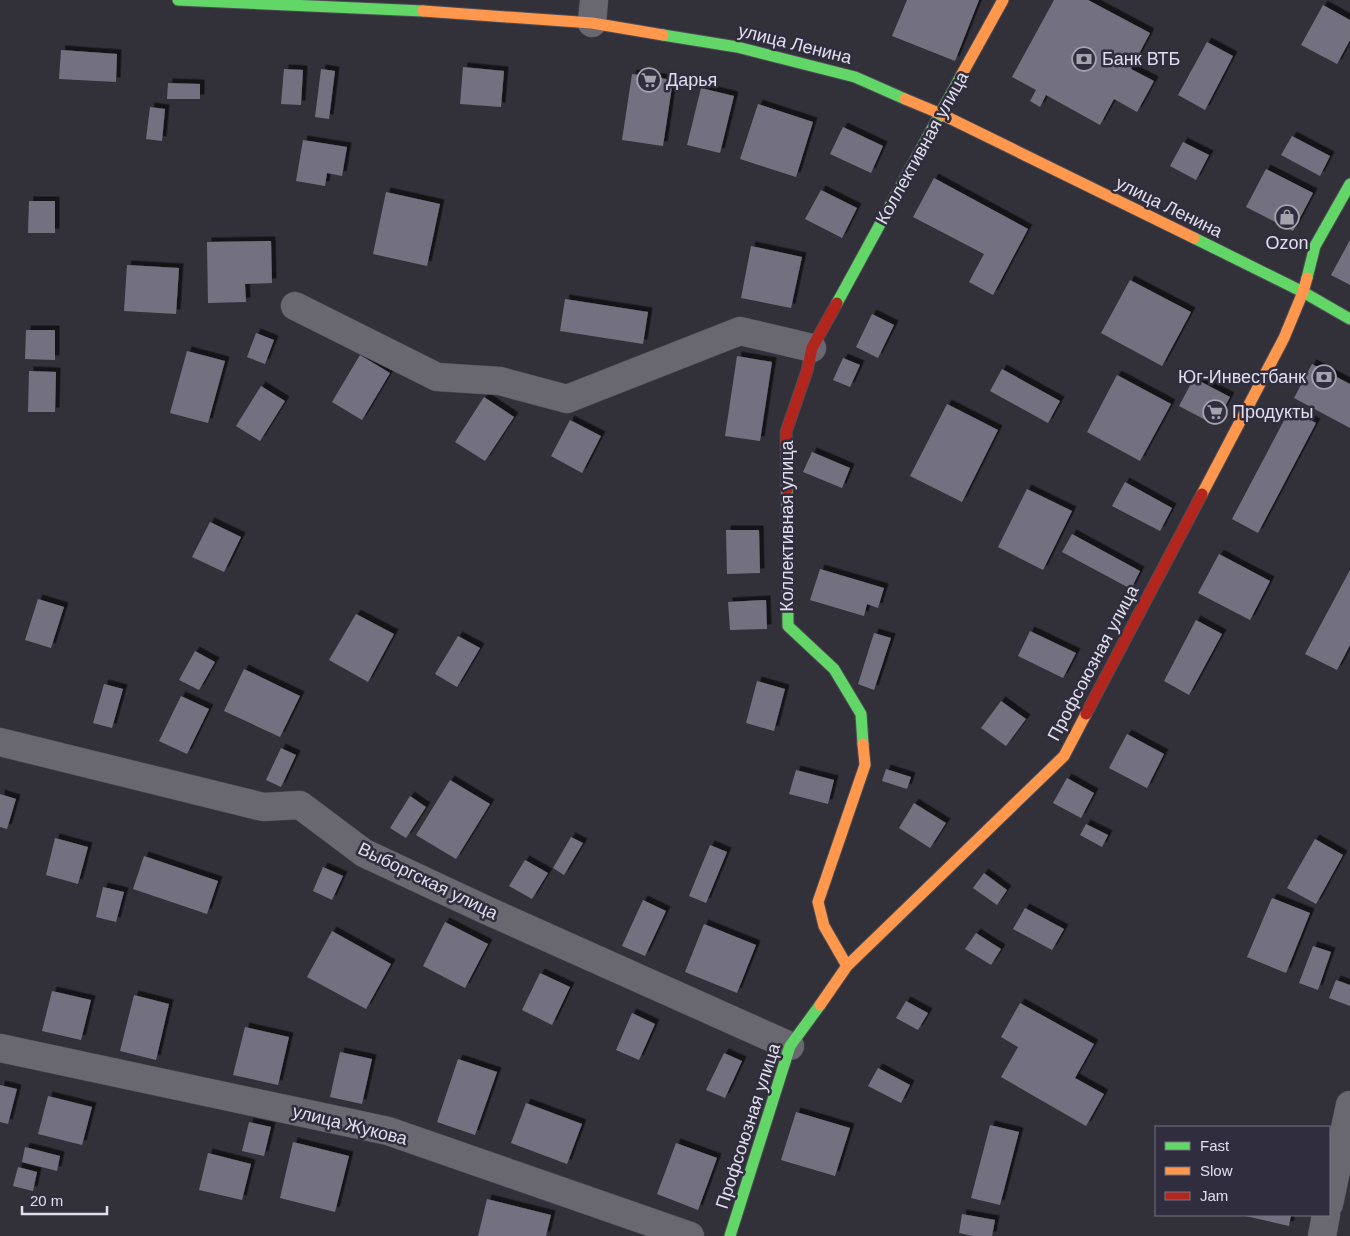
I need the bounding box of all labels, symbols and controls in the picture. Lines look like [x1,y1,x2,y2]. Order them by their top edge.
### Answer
street label: улица Ленина [736,20,855,68]
bank icon: Банк ВТБ [1071,46,1097,72]
place label: Банк ВТБ [1102,49,1180,69]
supermarket icon: Дарья [636,67,662,93]
street label: Коллективная улица [872,67,973,228]
place label: Дарья [666,70,717,90]
street label: улица Ленина [1112,173,1227,242]
shop icon: Ozon [1274,204,1300,230]
place label: Ozon [1265,233,1309,253]
bank icon: Юг-Инвестбанк [1311,364,1337,390]
place label: Юг-Инвестбанк [1178,367,1306,387]
supermarket icon: Продукты [1202,399,1228,425]
place label: Продукты [1232,402,1313,422]
street label: Коллективная улица [777,439,797,612]
street label: Профсоюзная улица [1044,581,1143,744]
street label: Выборгская улица [355,838,502,924]
street label: Профсоюзная улица [712,1040,785,1211]
street label: улица Жукова [291,1101,410,1149]
legend [1155,1126,1330,1216]
text: Fast [1200,1137,1230,1154]
text: Slow [1200,1162,1233,1179]
scale bar [22,1184,108,1216]
text: Jam [1200,1187,1228,1204]
text: 20 m [30,1192,63,1209]

